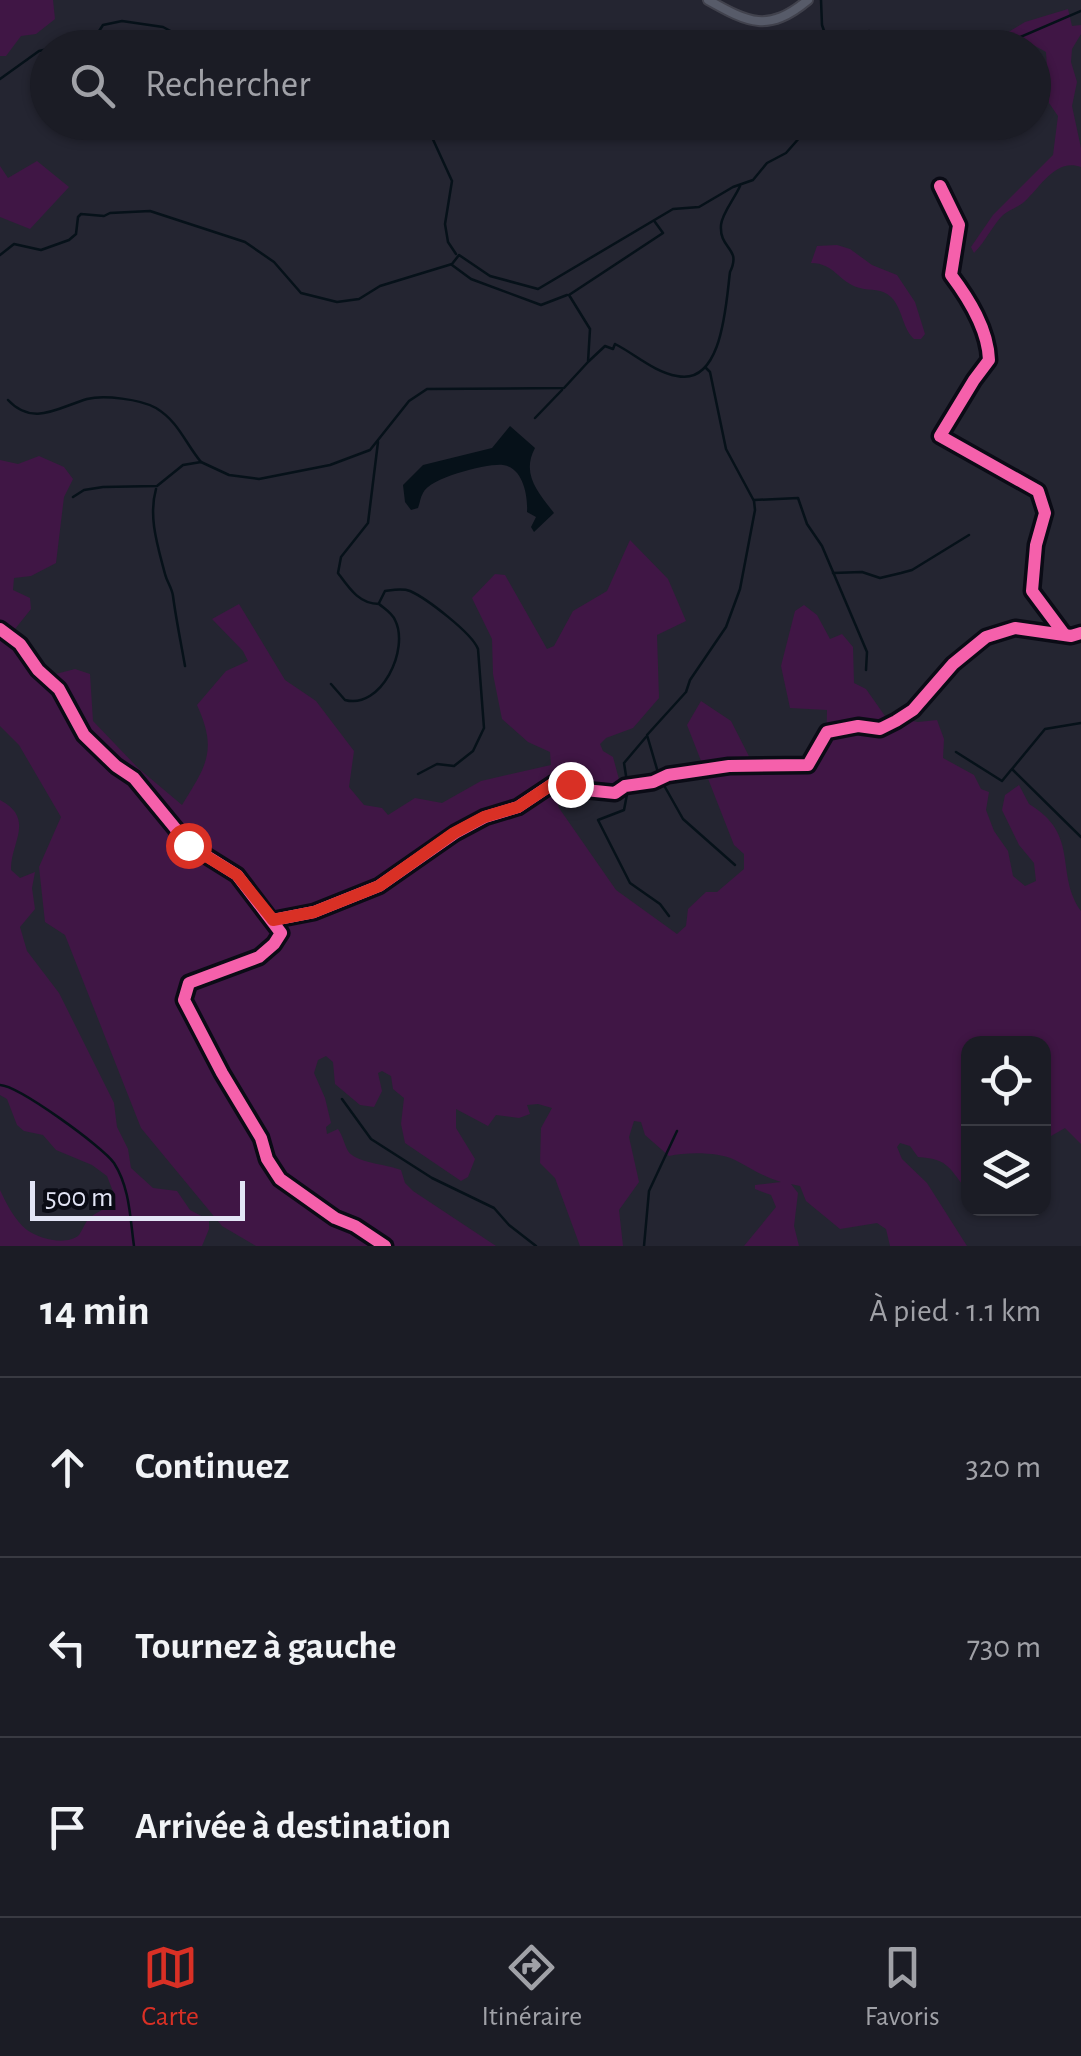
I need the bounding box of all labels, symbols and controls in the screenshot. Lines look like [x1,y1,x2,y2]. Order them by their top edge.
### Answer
search box [30,30,1051,140]
icon: search [65,58,120,113]
text: Rechercher [145,66,311,104]
route end [548,762,594,808]
route start [166,823,212,869]
map controls [961,1036,1051,1216]
button: locate [961,1036,1051,1126]
button: layers [961,1126,1051,1216]
scale bar [30,1176,245,1220]
text: 500 m [45,1184,113,1212]
text: 14 min [40,1290,150,1332]
text: À pied · 1.1 km [869,1295,1041,1327]
icon: ahead [40,1440,95,1495]
text: Continuez [135,1448,289,1486]
text: 320 m [965,1451,1041,1483]
icon: left [40,1620,95,1675]
text: Tournez à gauche [135,1628,397,1666]
text: 730 m [967,1631,1041,1663]
icon: arrive [40,1800,95,1855]
text: Arrivée à destination [135,1808,451,1846]
tab: Carte [141,1940,199,2034]
tab: Itinéraire [481,1940,582,2034]
tab: Favoris [865,1940,940,2034]

